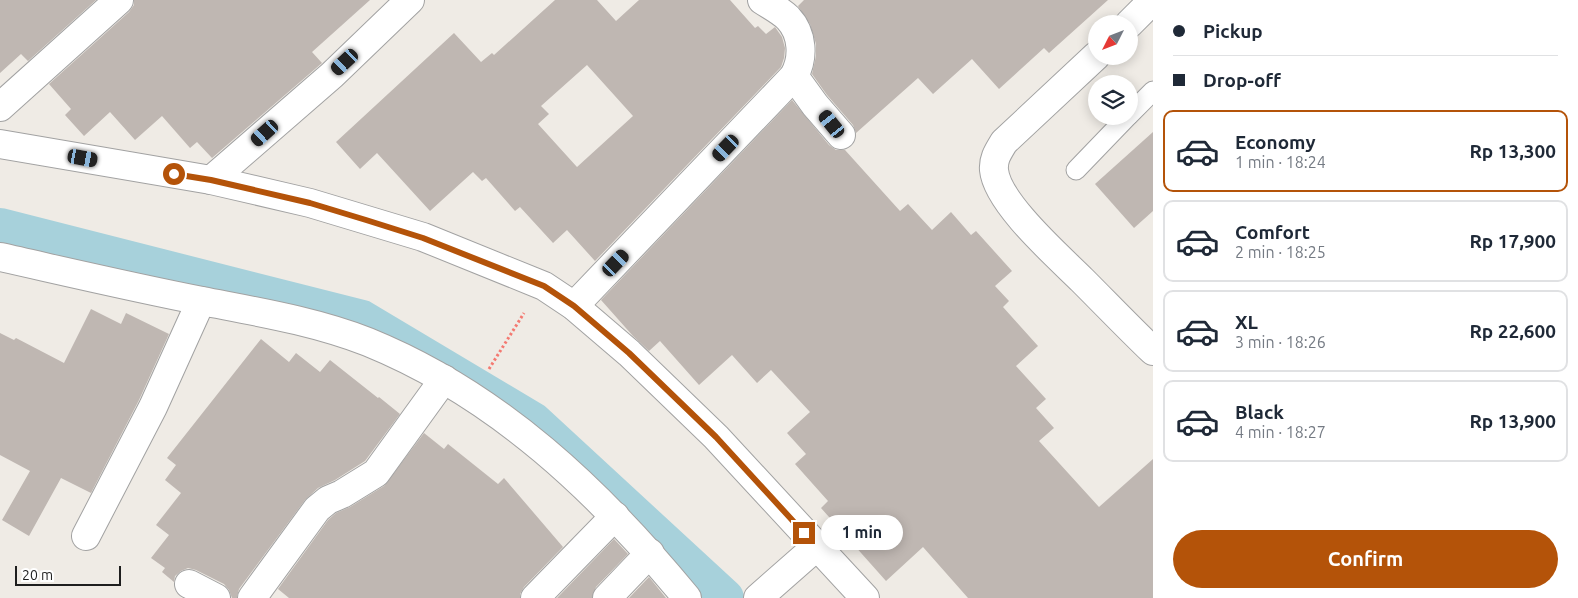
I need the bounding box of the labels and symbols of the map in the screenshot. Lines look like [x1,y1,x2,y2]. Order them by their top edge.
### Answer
north arrow [1088,15,1138,65]
car [328,46,361,78]
car [816,108,847,140]
car [248,117,281,149]
car [710,132,741,164]
car [66,148,99,168]
route start [163,163,185,185]
car [600,247,631,279]
callout: 1 min [822,516,904,550]
route end [793,522,815,544]
scale bar [15,563,121,586]

